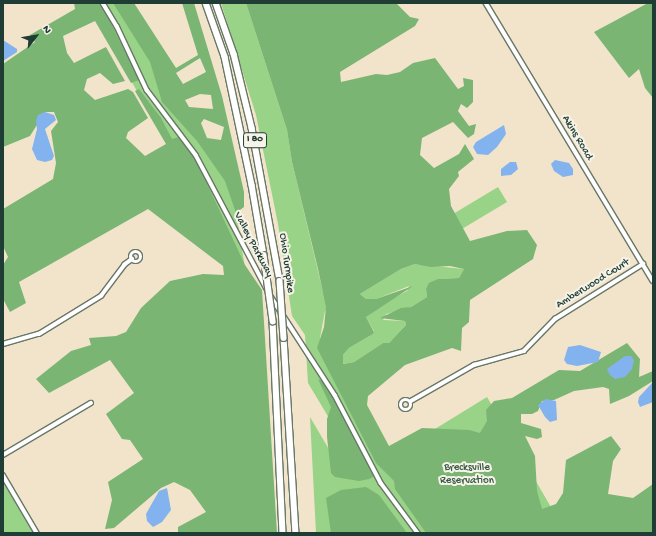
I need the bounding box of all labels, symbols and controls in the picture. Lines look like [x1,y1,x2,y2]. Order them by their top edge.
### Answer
north arrow [16,16,56,56]
text: N [39,24,53,36]
street label: Akins Road [559,113,595,163]
road number: I 80 [243,132,267,148]
street label: Valley Parkway [230,210,276,280]
street label: Ohio Turnpike [275,232,297,294]
street label: Amberwood Court [554,256,632,312]
park label: Brecksville Reservation [440,462,494,488]

